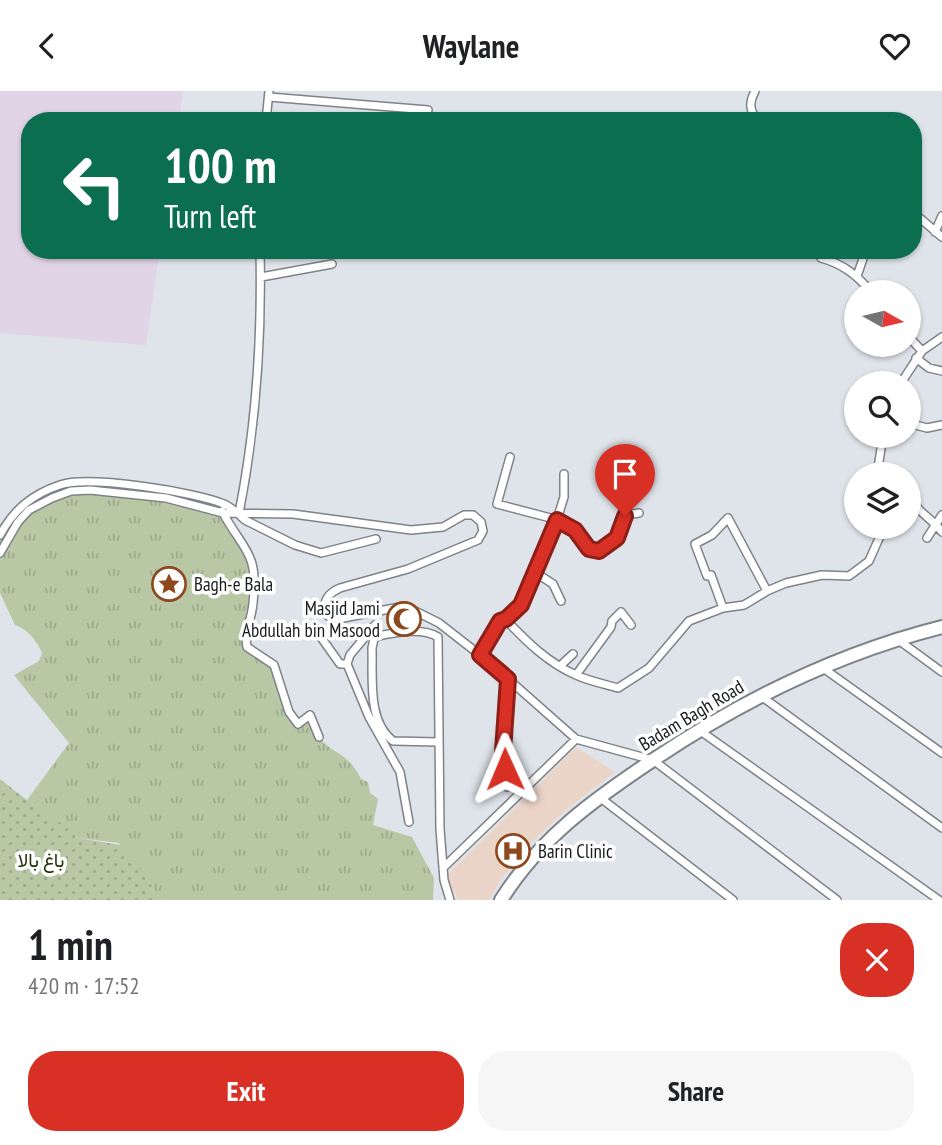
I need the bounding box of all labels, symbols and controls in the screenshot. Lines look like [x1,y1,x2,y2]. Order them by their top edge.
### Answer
text: Waylane [423,25,519,67]
icon: back [28,27,66,65]
icon: heart [876,27,914,65]
text: 100 m [164,133,277,197]
icon: left [49,140,140,231]
text: Turn left [164,195,256,237]
north arrow [844,280,920,357]
map controls [844,280,921,539]
button: search [844,371,921,448]
pin [595,444,655,516]
icon: arrive [606,455,644,493]
button: layers [844,462,921,539]
place icon: Bagh-e Bala [150,565,188,603]
place label: Bagh-e Bala [194,572,273,596]
place label: Masjid Jami Abdullah bin Masood [242,596,380,642]
mosque icon: Masjid Jami Abdullah bin Masood [385,600,423,638]
street label: Badam Bagh Road [634,674,748,756]
position arrow [468,732,542,806]
hospital icon: Barin Clinic [494,832,532,870]
place label: Barin Clinic [538,839,613,863]
park label: باغ بالا [18,848,64,873]
text: 1 min [28,917,113,972]
button: close [840,923,914,997]
text: 420 m · 17:52 [28,971,140,1000]
button: Exit [28,1051,464,1131]
button: Share [478,1051,914,1131]

